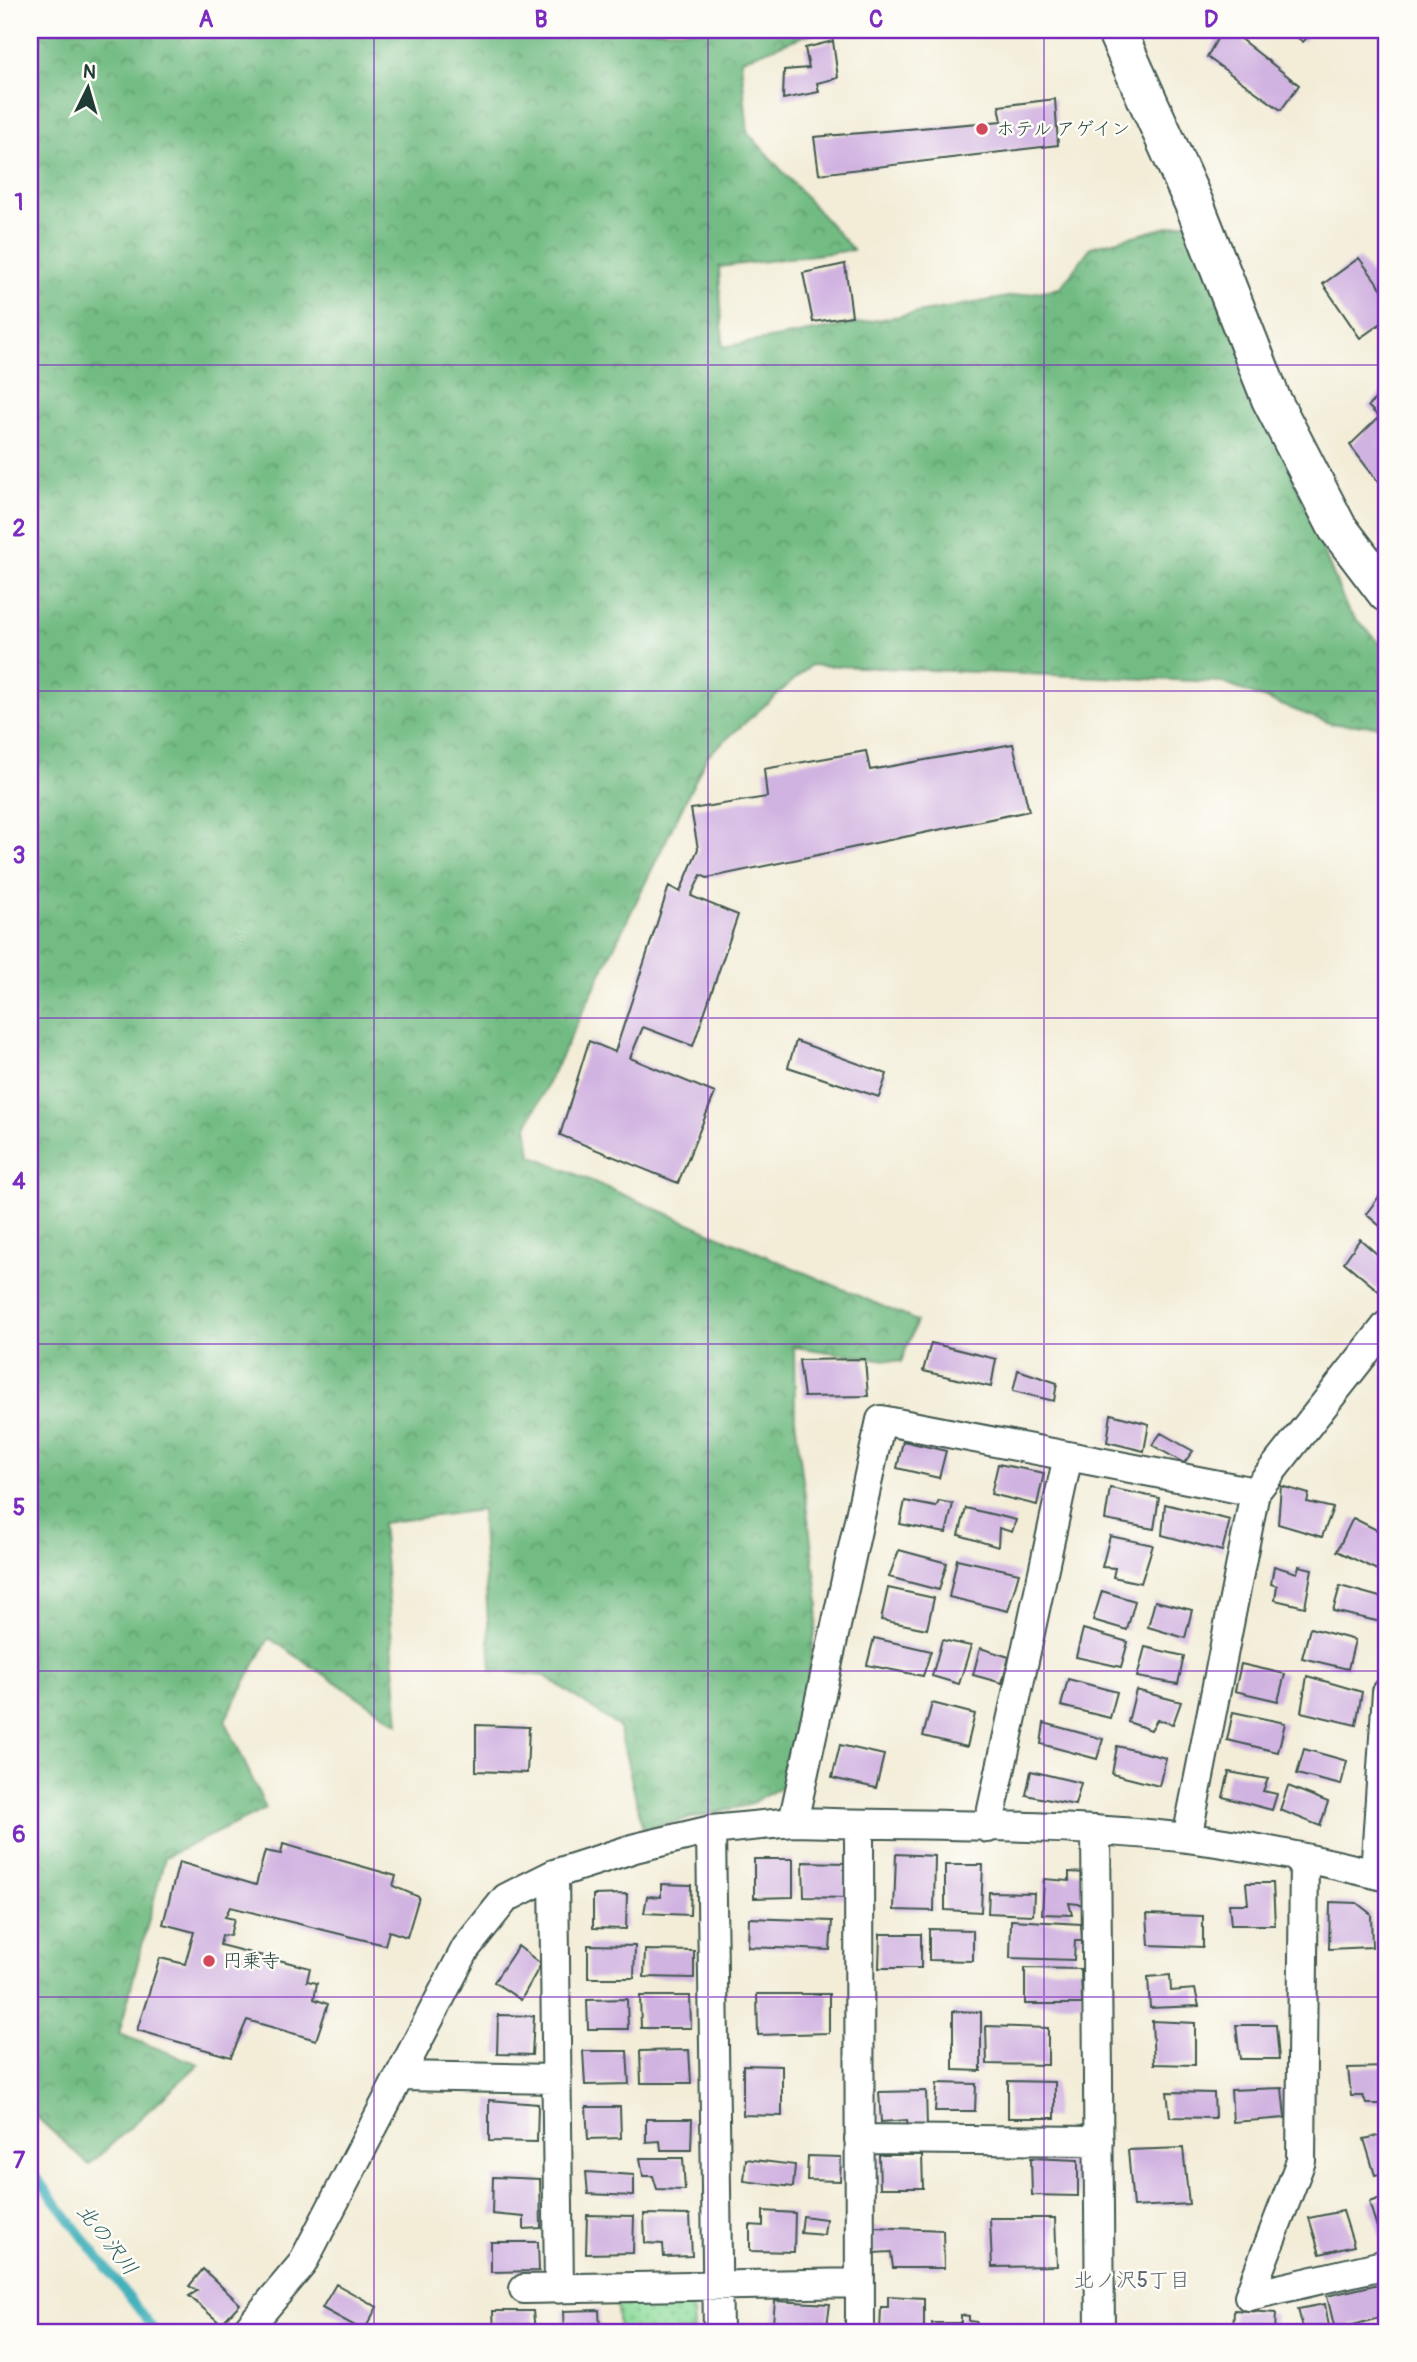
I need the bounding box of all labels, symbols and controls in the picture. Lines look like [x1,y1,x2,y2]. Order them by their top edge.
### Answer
text: A [199,5,214,34]
text: B [534,5,548,34]
text: C [869,5,883,34]
text: D [1204,5,1218,34]
north arrow [52,52,122,122]
text: N [82,60,97,85]
place label: ホテル アゲイン [996,117,1130,141]
marker: ホテル アゲイン [974,121,990,137]
text: 1 [15,188,24,217]
text: 2 [13,514,26,543]
text: 3 [13,841,25,870]
text: 4 [12,1167,26,1196]
text: 5 [13,1493,25,1522]
text: 6 [12,1820,26,1849]
place label: 円乗寺 [223,1949,280,1973]
marker: 円乗寺 [201,1953,217,1969]
text: 7 [13,2146,26,2175]
water label: 北の沢川 [71,2199,143,2281]
district label: 北ノ沢5丁目 [1074,2267,1190,2294]

